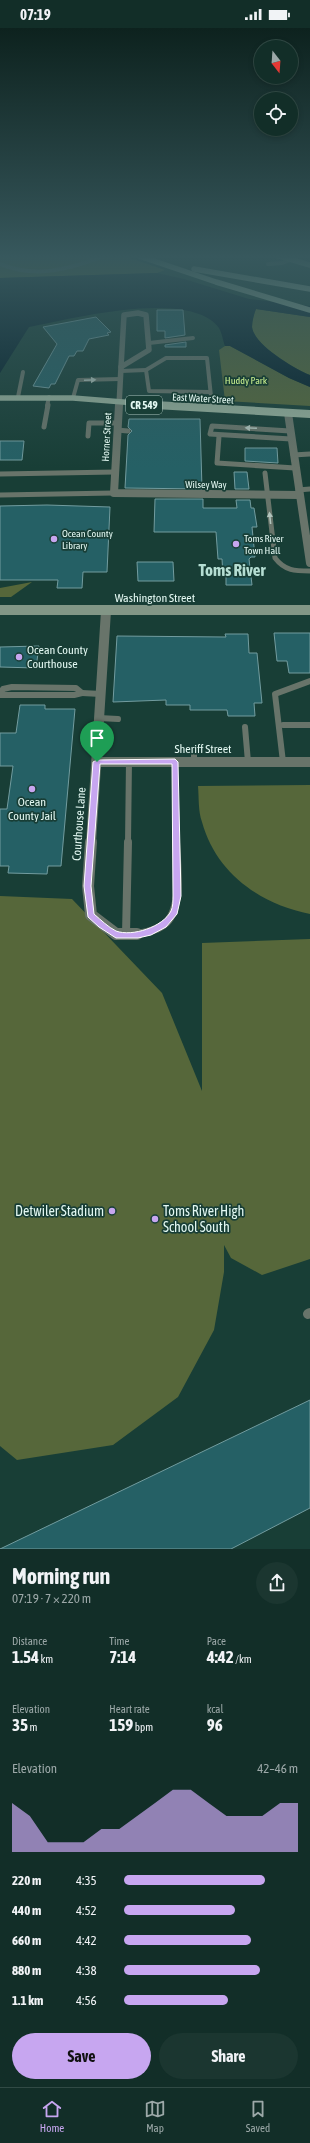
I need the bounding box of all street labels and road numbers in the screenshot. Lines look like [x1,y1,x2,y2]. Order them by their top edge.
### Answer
street label: East Water Street [172,391,234,406]
road number: CR 549 [126,396,162,414]
street label: Horner Street [100,412,113,462]
street label: Wilsey Way [185,479,227,490]
street label: Washington Street [115,591,196,605]
street label: Sheriff Street [174,742,232,756]
street label: Courthouse Lane [69,787,89,861]

